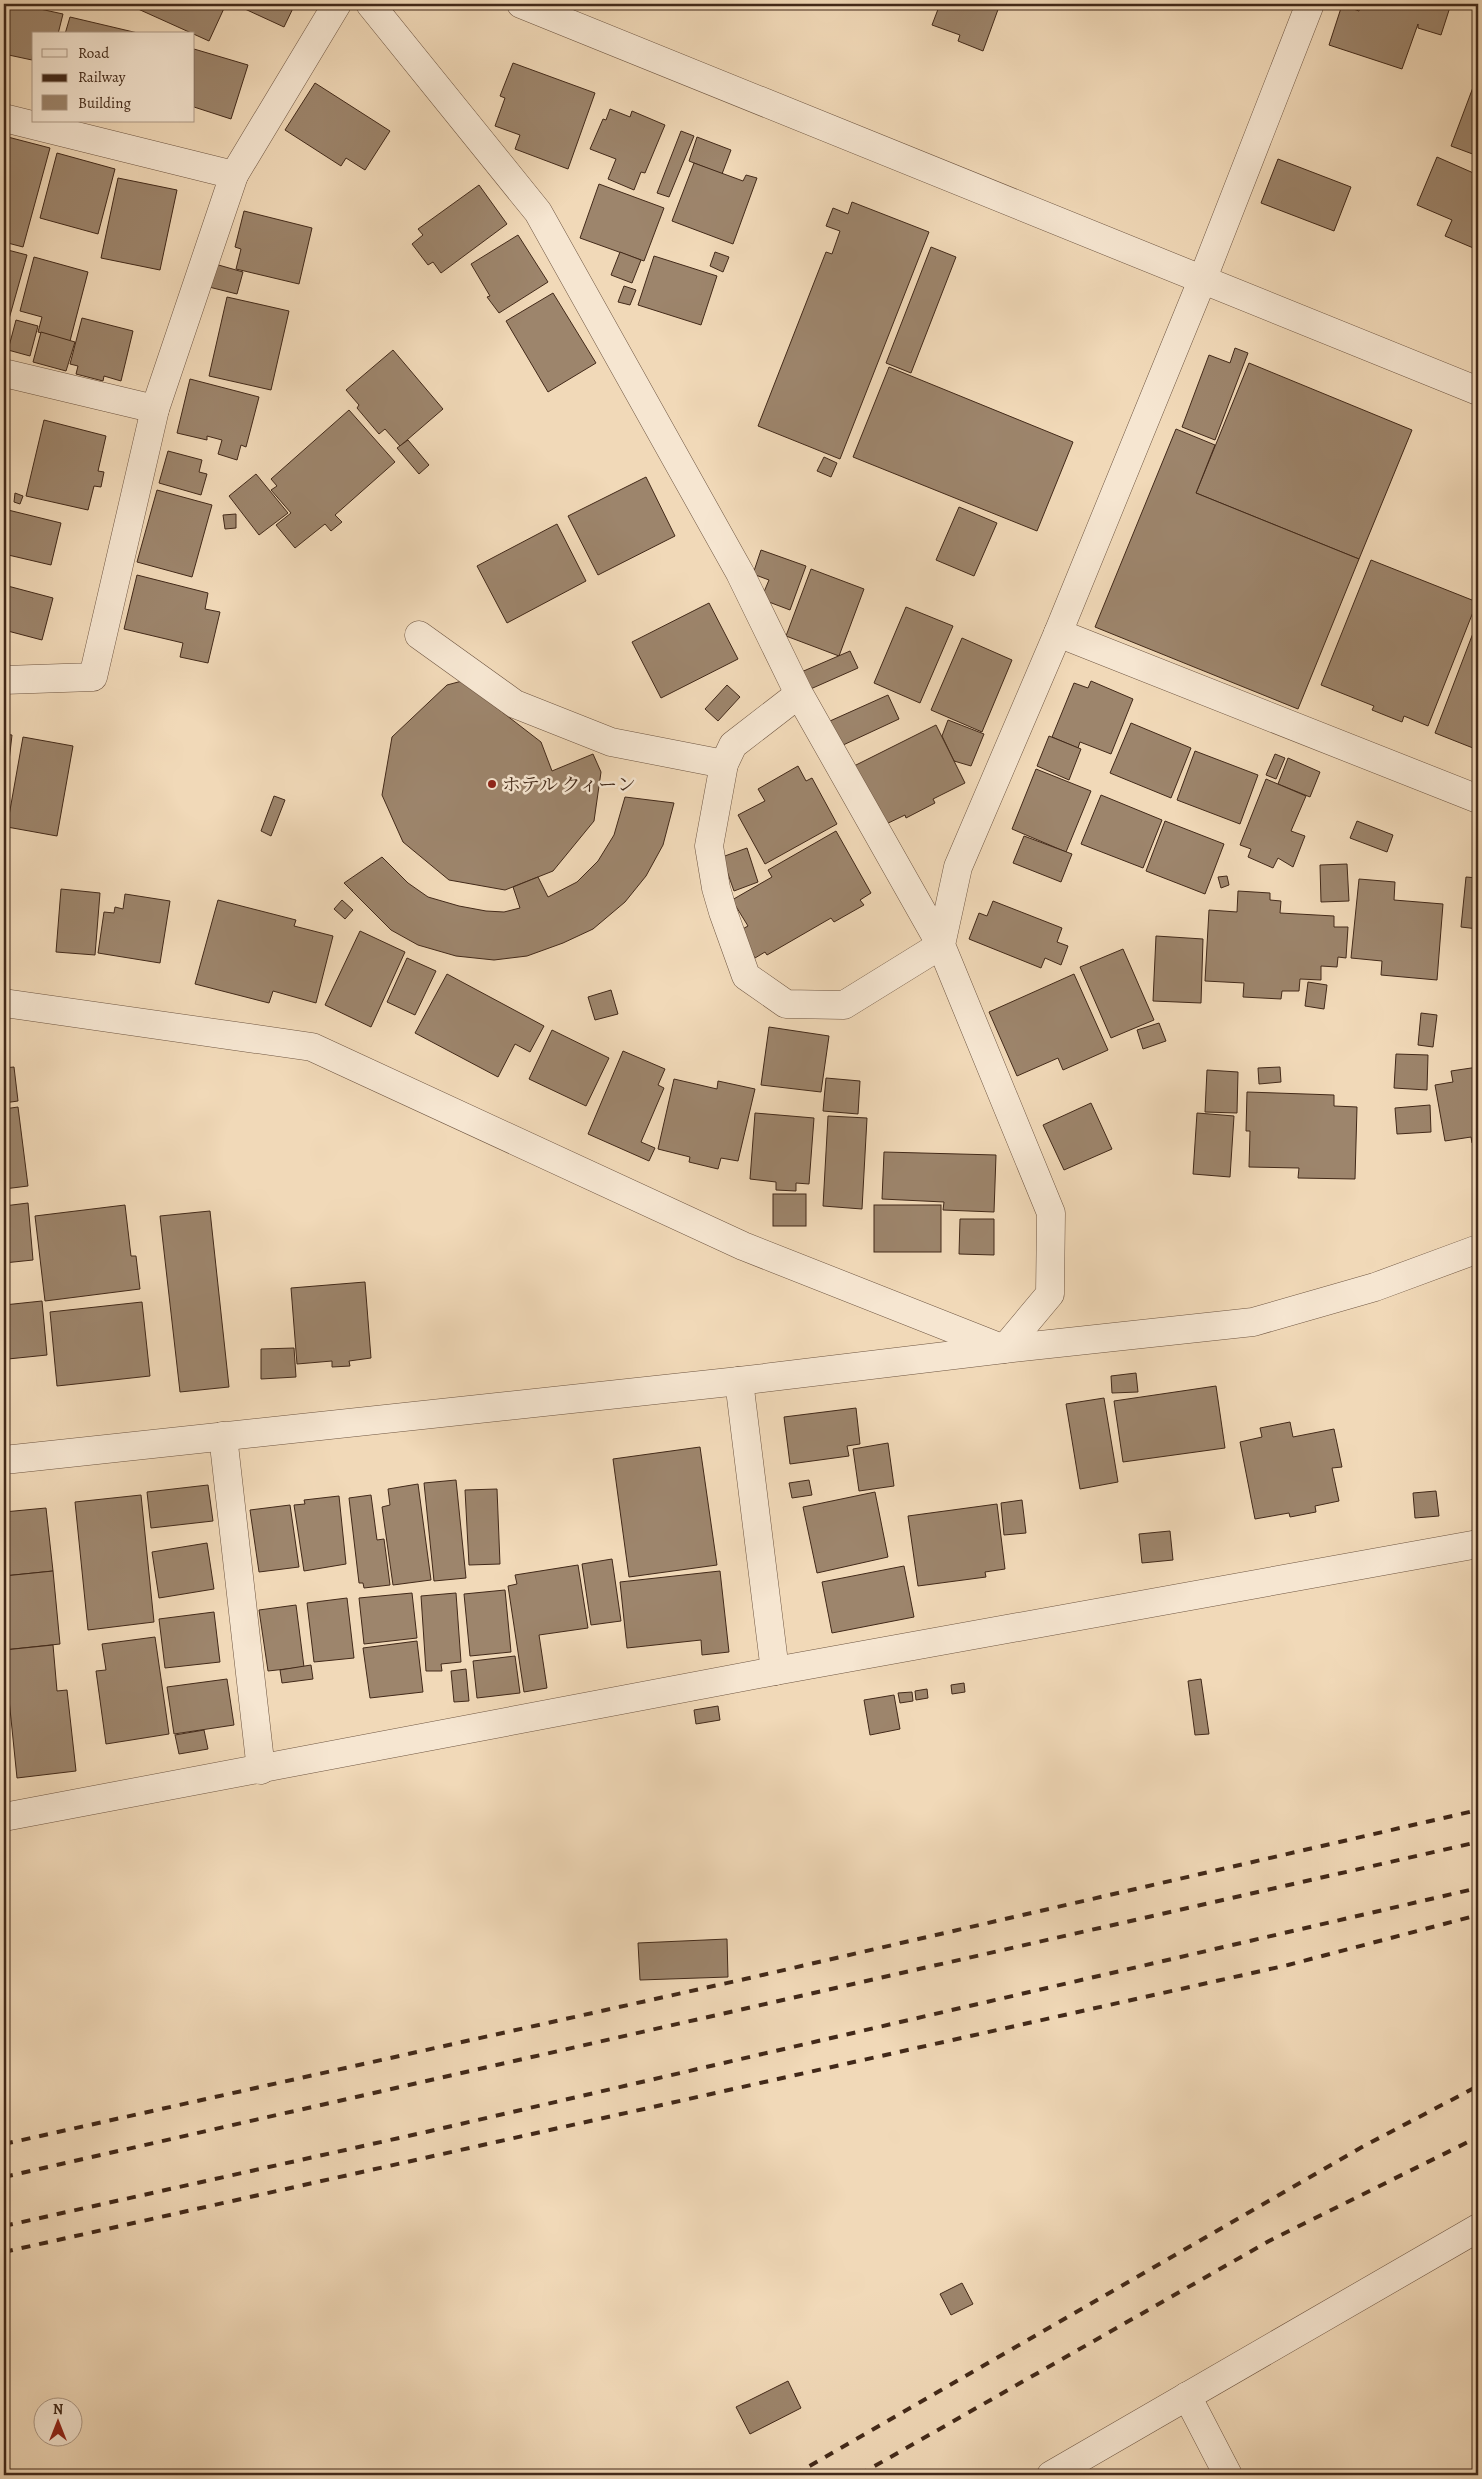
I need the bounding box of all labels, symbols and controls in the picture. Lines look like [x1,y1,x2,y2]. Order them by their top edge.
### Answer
legend [32,32,195,122]
text: Road [78,43,110,63]
text: Railway [78,67,126,87]
text: Building [78,93,131,113]
place label: ホテル クィーン [502,772,636,798]
marker: ホテル クィーン [486,778,498,790]
north arrow [32,2396,82,2446]
text: N [53,2400,63,2419]

